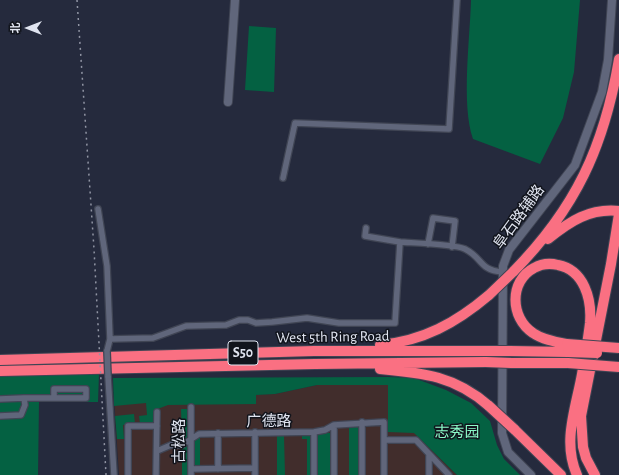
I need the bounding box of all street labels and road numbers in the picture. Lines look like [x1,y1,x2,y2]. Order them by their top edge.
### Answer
street label: 阜石路辅路 [490,181,548,253]
street label: West 5th Ring Road [276,327,390,347]
road number: S50 [228,341,258,365]
street label: 广德路 [247,412,291,430]
street label: 古松路 [170,419,188,463]

